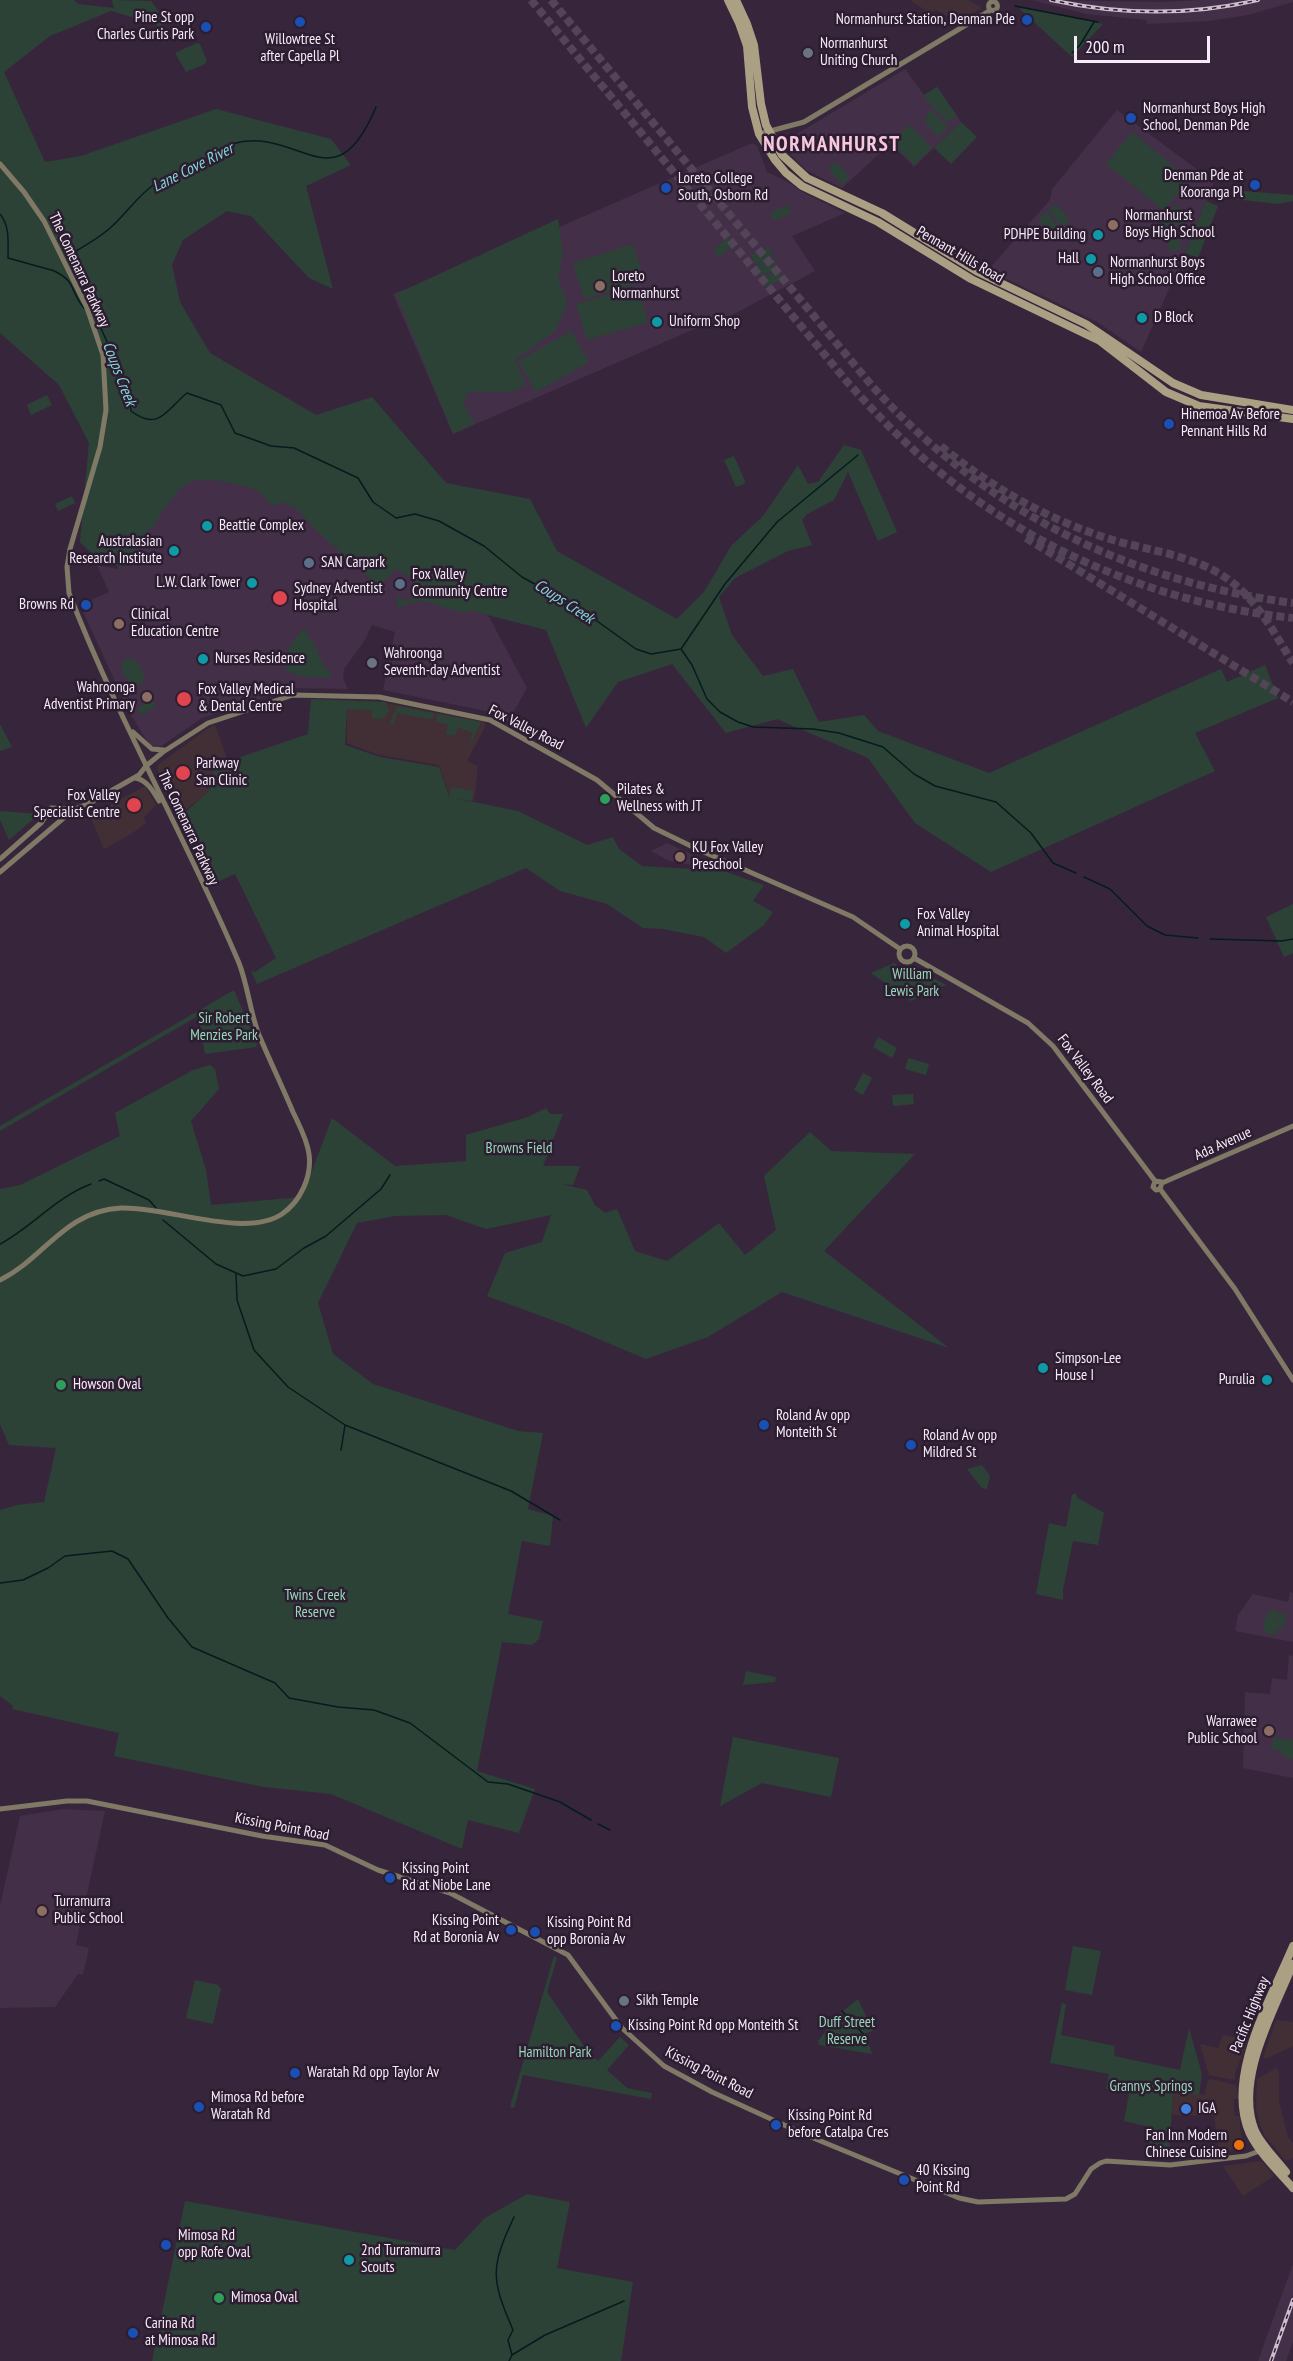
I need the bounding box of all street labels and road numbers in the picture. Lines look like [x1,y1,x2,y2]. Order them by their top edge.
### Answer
street label: The Comenarra Parkway [45,210,113,330]
street label: Pennant Hills Road [913,223,1007,287]
street label: Fox Valley Road [486,701,566,755]
street label: The Comenarra Parkway [154,768,222,888]
street label: Fox Valley Road [1053,1031,1117,1107]
street label: Ada Avenue [1192,1123,1254,1165]
street label: Kissing Point Road [233,1809,331,1845]
street label: Pacific Highway [1227,1974,1273,2056]
street label: Kissing Point Road [662,2043,756,2103]

